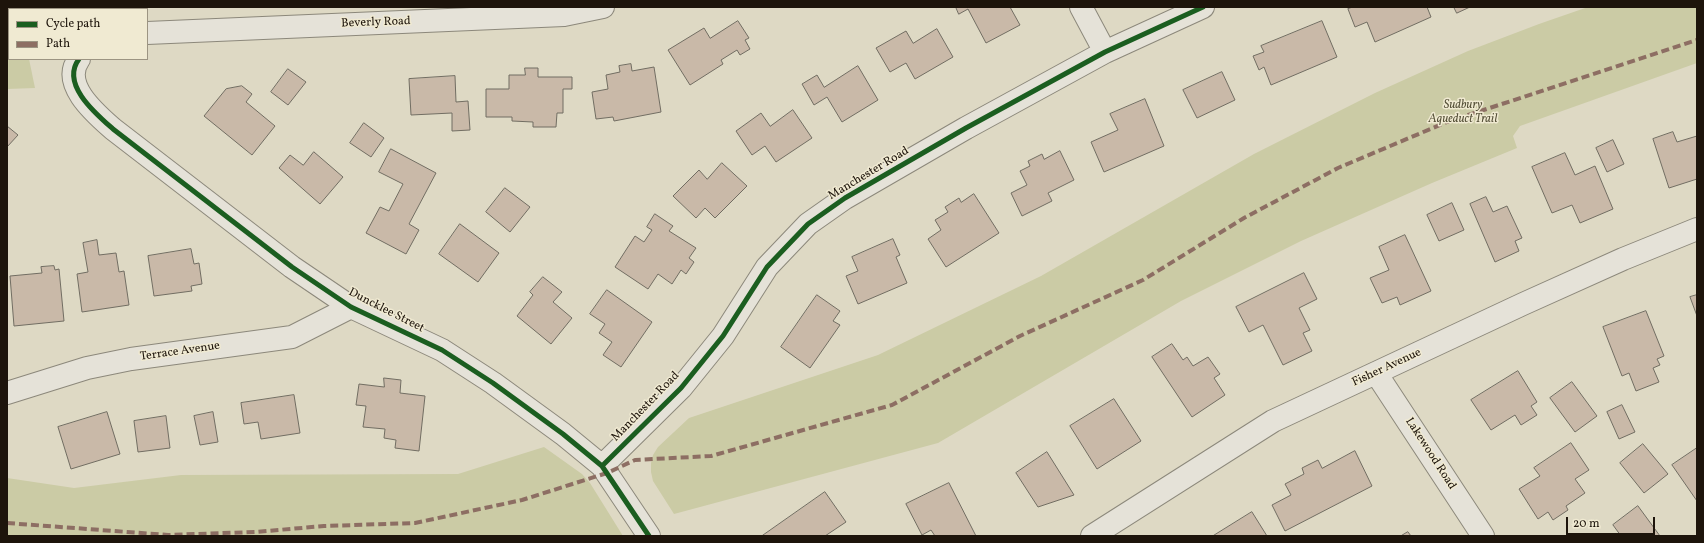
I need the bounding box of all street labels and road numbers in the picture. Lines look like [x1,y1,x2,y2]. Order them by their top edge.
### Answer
street label: Beverly Road [341,15,411,31]
street label: Manchester Road [826,144,912,204]
street label: Duncklee Street [346,286,426,336]
street label: Terrace Avenue [139,339,221,365]
street label: Fisher Avenue [1350,346,1424,390]
street label: Manchester Road [609,369,683,445]
street label: Lakewood Road [1401,415,1459,493]

